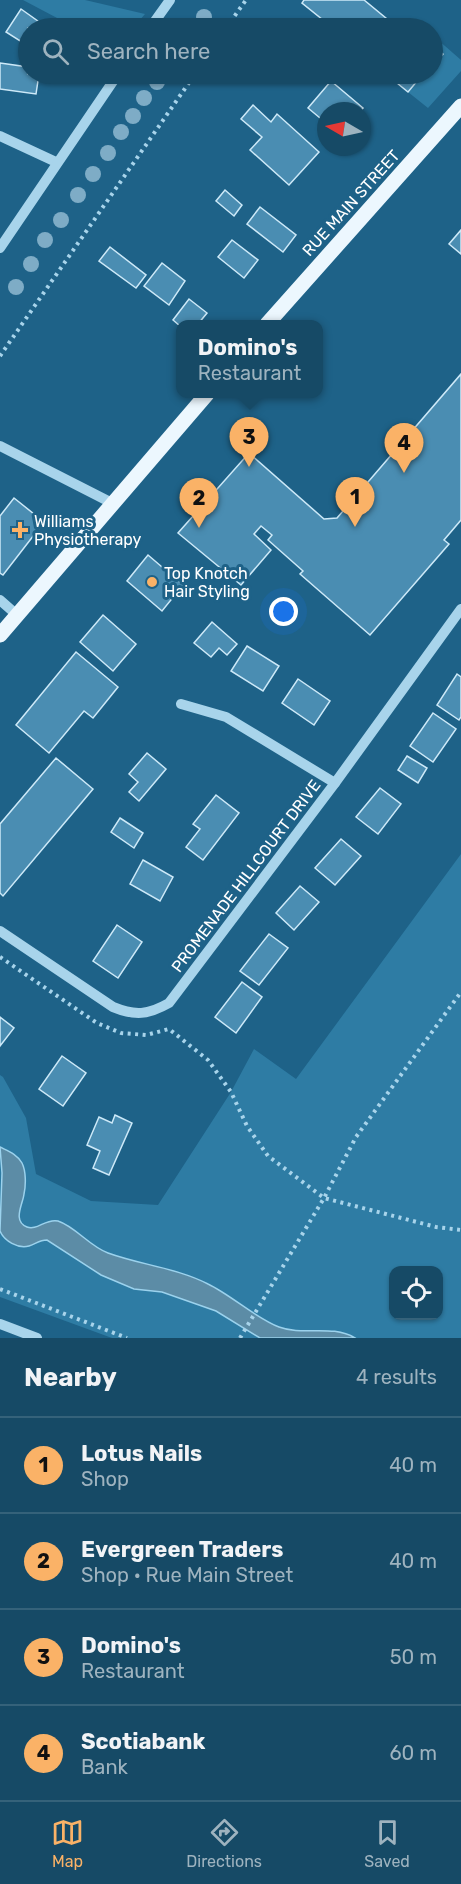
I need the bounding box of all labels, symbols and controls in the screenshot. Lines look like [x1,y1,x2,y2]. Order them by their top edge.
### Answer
search box [18,18,443,84]
icon: search [39,35,72,68]
text: Search here [87,38,210,65]
north arrow [317,102,371,156]
street label: RUE MAIN STREET [298,146,404,260]
popup [176,320,323,398]
text: Domino's [198,334,298,361]
text: Restaurant [198,361,301,385]
pin: 3 [230,418,268,467]
pin: 4 [384,424,424,473]
pin: 2 [180,478,218,528]
pin: 1 [336,478,374,527]
place label: Williams Physiotherapy [34,512,141,549]
marker: Williams Physiotherapy [11,521,29,539]
place label: Top Knotch Hair Styling [164,564,250,601]
marker: Top Knotch Hair Styling [145,575,159,589]
your location [269,597,298,626]
street label: PROMENADE HILLCOURT DRIVE [167,776,325,976]
map controls [389,1266,443,1320]
button: locate [389,1266,443,1320]
text: Nearby [24,1362,117,1393]
text: 4 results [356,1365,437,1389]
text: Lotus Nails [81,1440,202,1467]
text: 1 [39,1453,48,1477]
text: 40 m [389,1453,437,1477]
text: Shop [81,1467,129,1491]
text: Evergreen Traders [81,1536,283,1563]
text: 2 [37,1549,50,1573]
text: 40 m [389,1549,437,1573]
text: Shop · Rue Main Street [81,1563,293,1587]
text: Domino's [81,1632,181,1659]
text: 3 [37,1645,50,1669]
text: 50 m [390,1645,437,1669]
text: Restaurant [81,1659,185,1683]
text: Scotiabank [81,1728,205,1755]
text: 4 [37,1741,50,1765]
text: 60 m [390,1741,437,1765]
text: Bank [81,1755,128,1779]
tab: Map [51,1816,84,1871]
tab: Directions [186,1816,262,1871]
tab: Saved [364,1816,410,1871]

